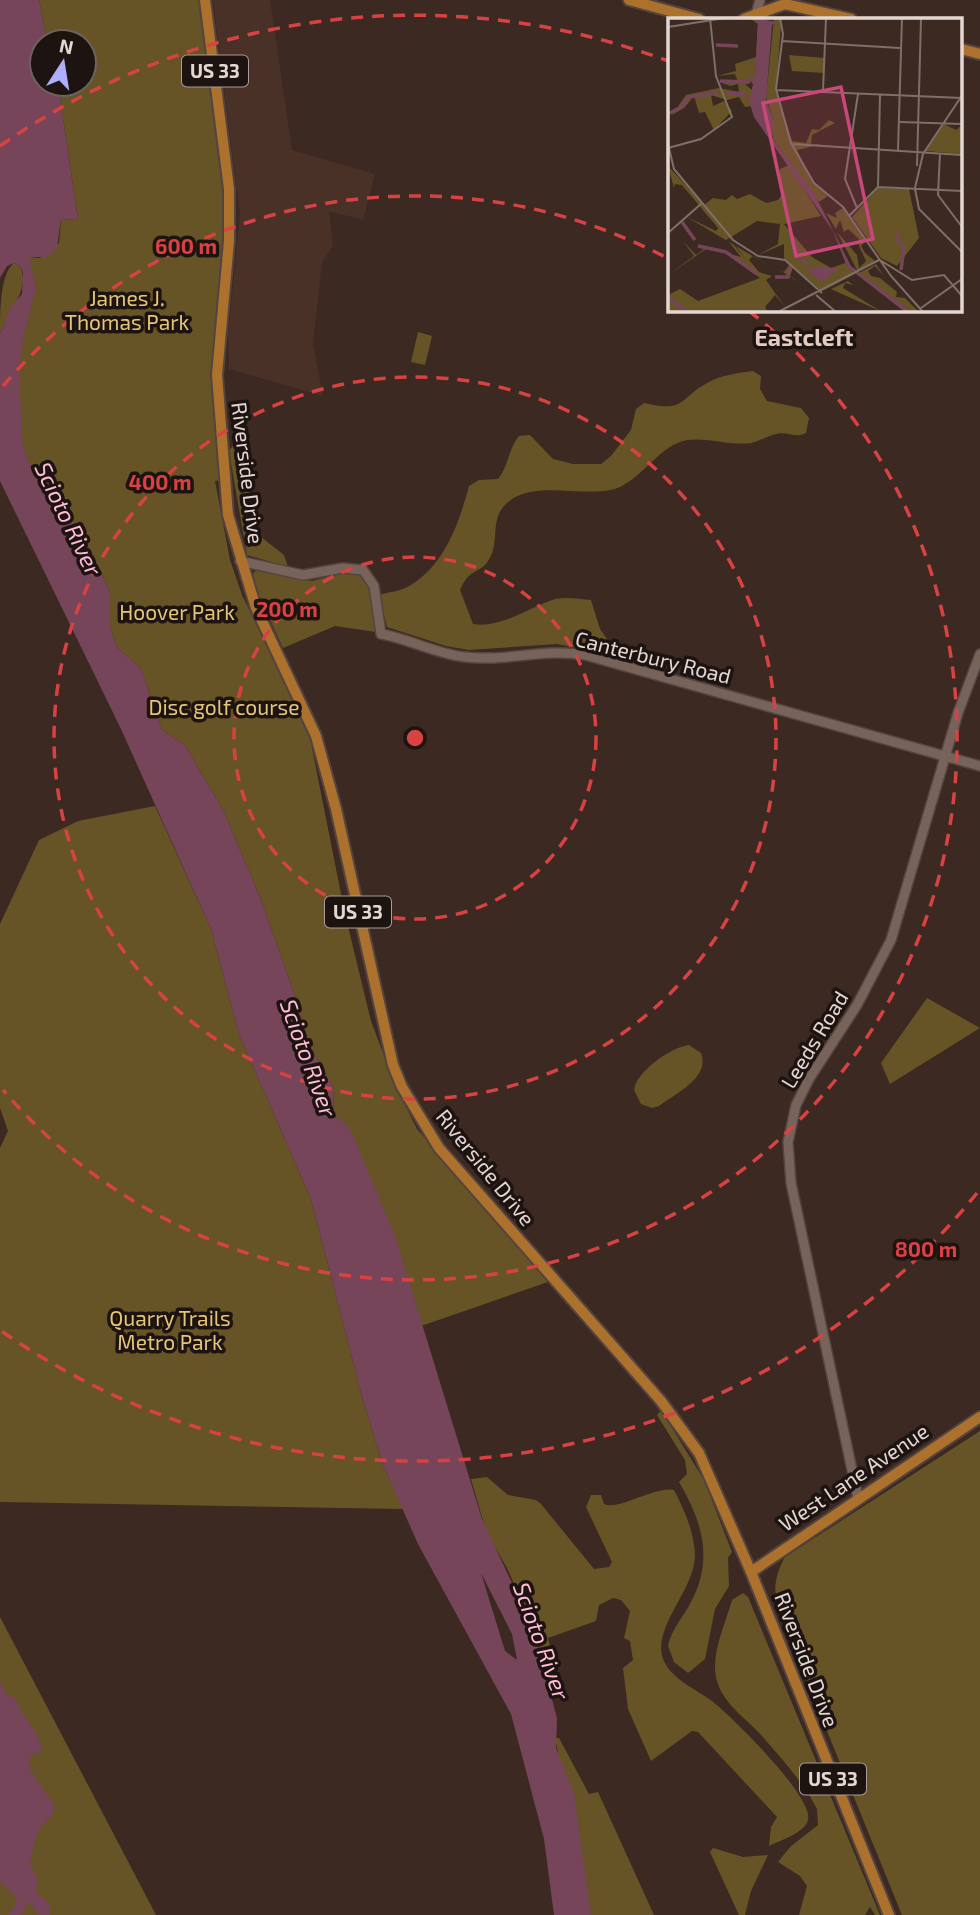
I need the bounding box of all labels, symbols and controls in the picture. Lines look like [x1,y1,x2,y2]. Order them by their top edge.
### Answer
inset map [668,18,962,312]
north arrow [28,28,98,98]
text: N [58,33,76,59]
road number: US 33 [182,55,248,86]
text: 600 m [155,233,217,258]
park label: James J. Thomas Park [65,285,190,334]
district label: Eastcleft [755,323,854,351]
street label: Riverside Drive [227,401,270,545]
water label: Scioto River [29,457,109,581]
text: 400 m [129,469,191,494]
text: 200 m [256,596,318,621]
park label: Hoover Park [119,599,235,624]
street label: Canterbury Road [573,625,734,688]
park label: Disc golf course [148,694,300,719]
centre of rings [403,726,427,750]
road number: US 33 [325,896,391,928]
street label: Leeds Road [775,986,853,1092]
water label: Scioto River [275,995,343,1121]
street label: Riverside Drive [432,1104,541,1230]
text: 800 m [895,1236,957,1261]
park label: Quarry Trails Metro Park [109,1305,231,1354]
street label: West Lane Avenue [774,1418,932,1536]
water label: Scioto River [508,1578,576,1704]
street label: Riverside Drive [770,1588,845,1731]
road number: US 33 [800,1764,866,1794]

